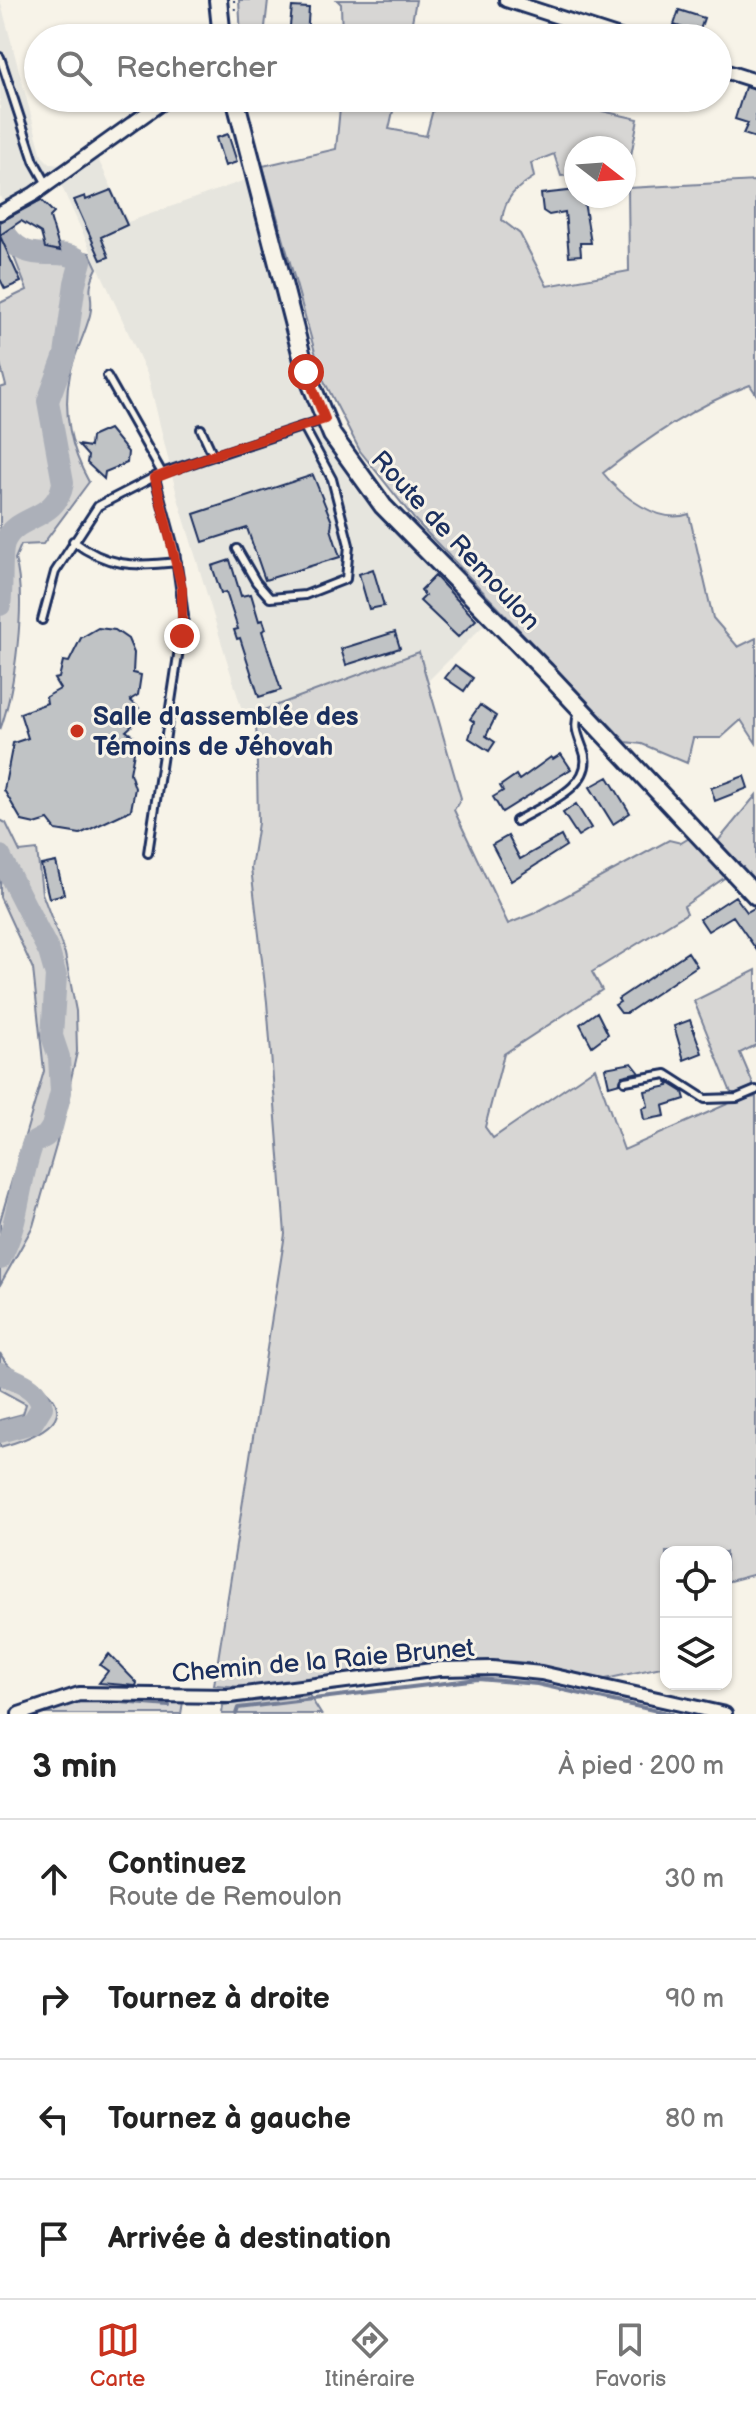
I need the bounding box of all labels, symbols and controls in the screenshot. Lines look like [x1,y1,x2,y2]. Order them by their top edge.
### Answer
search box [24,24,732,112]
icon: search [52,46,96,90]
text: Rechercher [116,50,277,86]
north arrow [564,136,636,208]
route start [288,354,324,390]
street label: Route de Remoulon [364,445,546,637]
route end [164,618,200,654]
place label: Salle d'assemblée des Témoins de Jéhovah [93,702,359,763]
marker: Salle d'assemblée des Témoins de Jéhovah [68,722,86,740]
map controls [660,1546,732,1690]
button: locate [660,1546,732,1618]
button: layers [660,1618,732,1690]
street label: Chemin de la Raie Brunet [170,1633,476,1690]
text: 3 min [32,1746,117,1787]
text: À pied · 200 m [558,1751,724,1782]
text: Continuez [108,1846,246,1882]
icon: ahead [32,1857,76,1901]
text: 30 m [664,1864,724,1895]
text: Route de Remoulon [108,1882,342,1913]
icon: right [32,1977,76,2021]
text: Tournez à droite [108,1981,330,2017]
text: 90 m [665,1984,724,2015]
icon: left [32,2097,76,2141]
text: Tournez à gauche [108,2101,351,2137]
text: 80 m [665,2104,724,2135]
icon: arrive [32,2217,76,2261]
text: Arrivée à destination [108,2221,391,2257]
tab: Carte [90,2318,145,2393]
tab: Itinéraire [325,2318,415,2393]
tab: Favoris [594,2318,666,2393]

